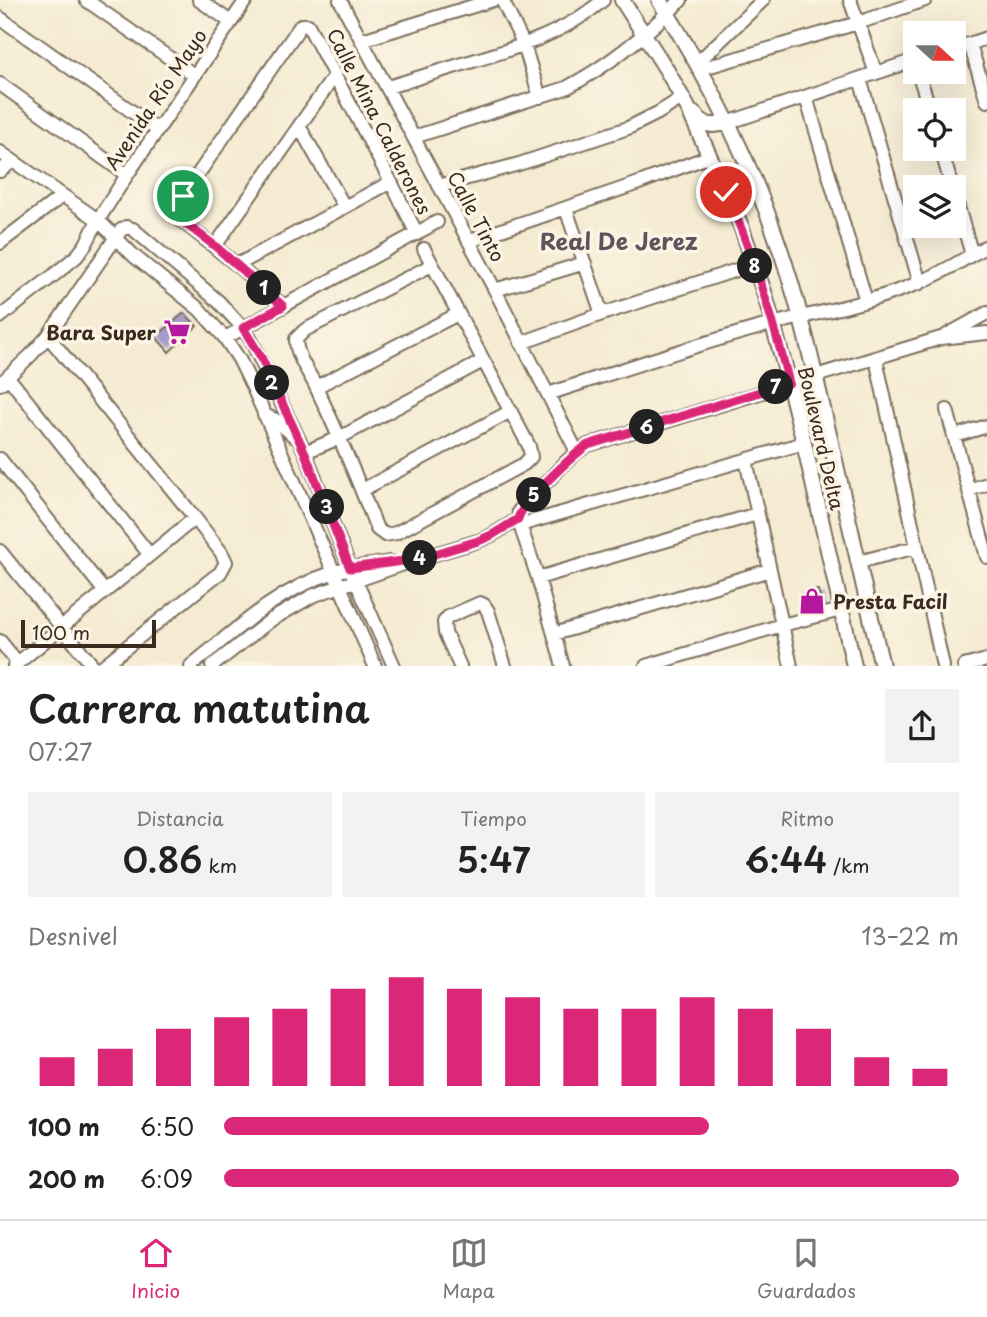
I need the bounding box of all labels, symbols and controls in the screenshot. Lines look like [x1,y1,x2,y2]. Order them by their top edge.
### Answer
north arrow [903,21,966,84]
map controls [903,21,966,238]
street label: Avenida Río Mayo [97,23,213,175]
street label: Calle Mina Calderones [321,23,439,219]
button: locate [903,98,966,161]
pin [696,162,756,222]
pin [153,166,213,226]
street label: Calle Tinto [441,166,513,266]
icon: check [707,173,745,211]
button: layers [903,175,966,238]
icon: arrive [164,177,202,215]
district label: Real De Jerez [540,223,698,258]
pin: 8 [738,248,772,284]
text: 8 [749,251,760,279]
pin: 1 [246,270,282,306]
text: 1 [259,273,268,301]
supermarket icon: Bara Super [162,317,192,347]
place label: Bara Super [46,318,157,346]
street label: Boulevard Delta [792,363,852,513]
pin: 2 [254,366,290,400]
text: 2 [265,368,278,396]
pin: 7 [758,370,794,404]
text: 7 [770,372,781,400]
pin: 6 [630,410,664,444]
text: 6 [640,412,653,440]
pin: 5 [516,477,552,512]
text: 5 [527,480,540,508]
pin: 3 [310,490,344,524]
text: 3 [320,492,333,520]
pin: 4 [402,540,438,576]
text: 4 [413,543,426,571]
shop icon: Presta Facil [797,586,827,616]
place label: Presta Facil [833,587,948,615]
scale bar [21,617,156,649]
text: 100 m [32,618,90,646]
text: Carrera matutina [28,679,370,736]
button: share [885,689,959,763]
text: 07:27 [28,734,92,769]
text: Distancia [136,804,224,832]
text: Tiempo [460,804,527,832]
text: Ritmo [780,804,834,832]
text: 0.86 [122,832,202,885]
text: 5:47 [456,832,531,885]
text: 6:44 [745,832,827,885]
text: km [202,851,237,879]
text: /km [827,851,870,879]
text: Desnivel [28,918,118,953]
text: 13–22 m [861,918,959,953]
text: 100 m [28,1109,100,1144]
text: 6:50 [140,1109,194,1144]
text: 200 m [28,1161,105,1196]
text: 6:09 [140,1161,193,1196]
tab: Inicio [131,1234,180,1304]
tab: Mapa [442,1234,495,1304]
tab: Guardados [757,1234,856,1304]

